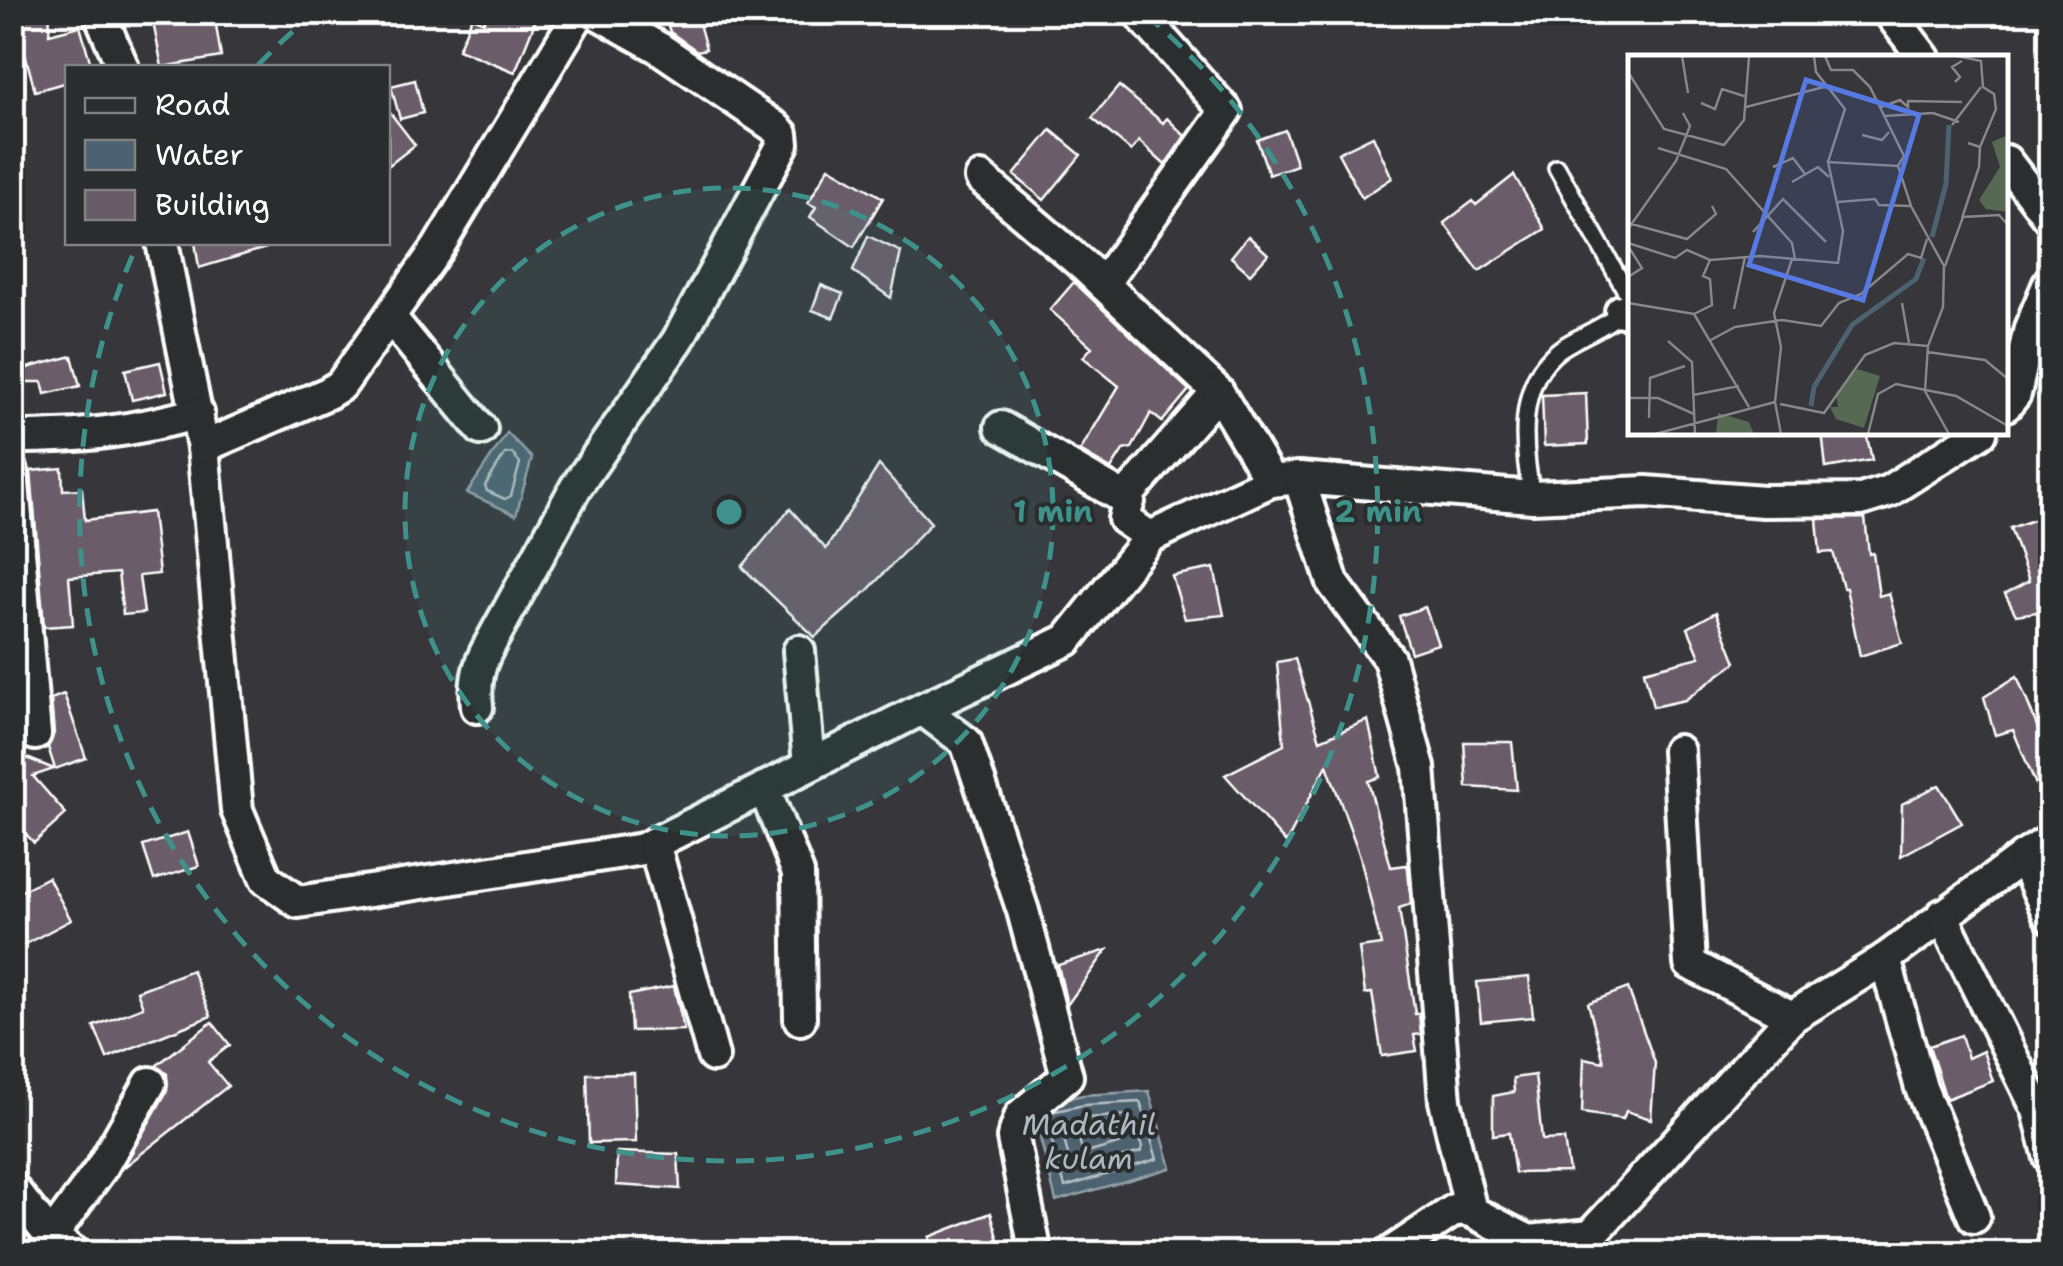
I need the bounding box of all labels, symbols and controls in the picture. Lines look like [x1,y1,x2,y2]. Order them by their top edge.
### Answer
inset map [1628,55,2008,435]
legend [65,65,390,245]
text: Road [155,84,230,125]
text: Water [155,134,244,175]
text: Building [155,184,270,225]
text: 1 min [1013,491,1093,532]
text: 2 min [1334,491,1422,532]
centre of rings [711,494,747,530]
water label: Madathil kulam [1022,1104,1156,1179]

